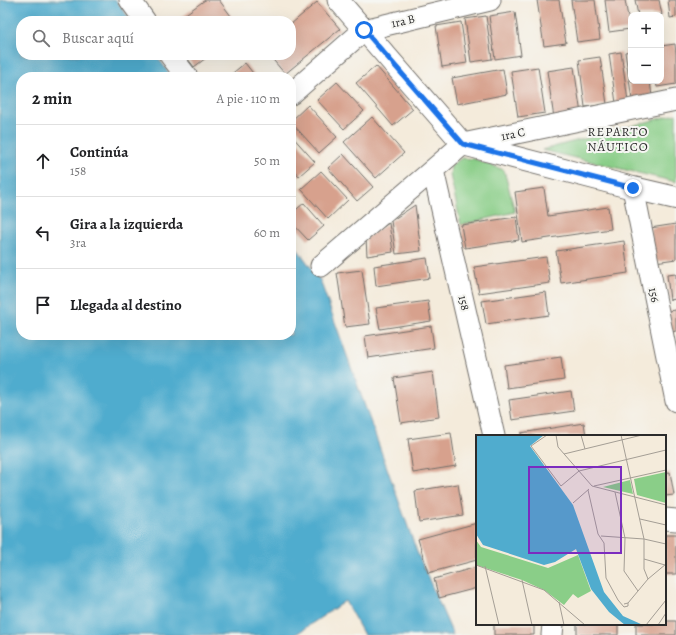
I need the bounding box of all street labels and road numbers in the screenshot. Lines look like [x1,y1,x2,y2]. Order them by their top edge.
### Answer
street label: 1ra B [390,11,416,31]
street label: 1ra C [500,124,526,144]
street label: 156 [645,286,663,304]
street label: 158 [455,294,474,312]

